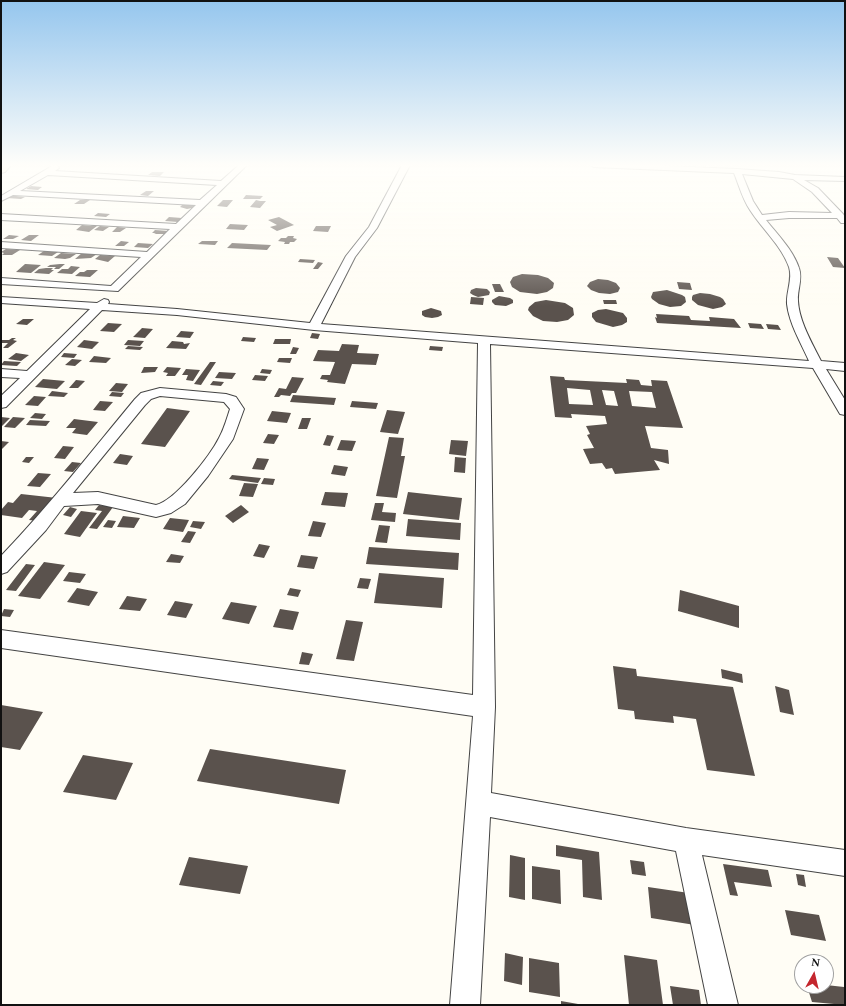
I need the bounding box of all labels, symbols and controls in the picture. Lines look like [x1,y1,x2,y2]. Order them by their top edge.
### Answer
north arrow [794,954,834,994]
text: N [810,954,821,972]

